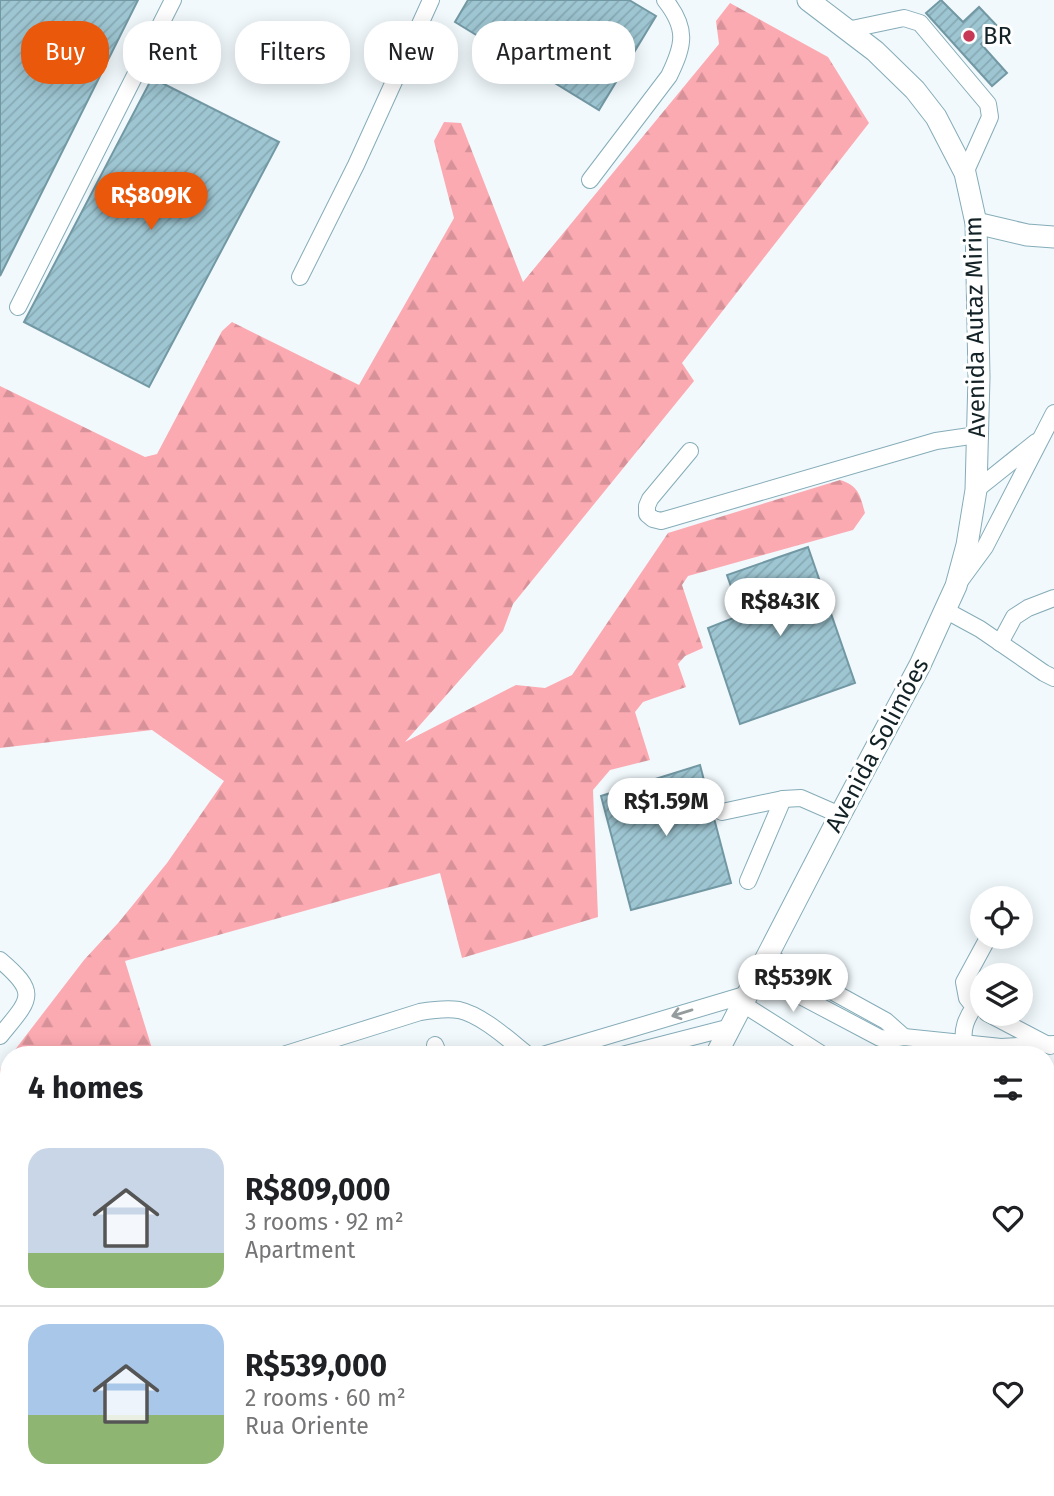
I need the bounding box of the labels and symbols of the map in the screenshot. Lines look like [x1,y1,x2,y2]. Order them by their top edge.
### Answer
place label: BR [983,22,1012,50]
marker: BR [961,28,977,44]
pin: R$809K [94,173,208,232]
street label: Avenida Autaz Mirim [959,216,991,438]
pin: R$843K [723,578,837,638]
street label: Avenida Solimões [819,653,935,837]
pin: R$1.59M [601,778,731,838]
pin: R$539K [736,954,850,1014]
one-way arrow [672,1008,694,1021]

